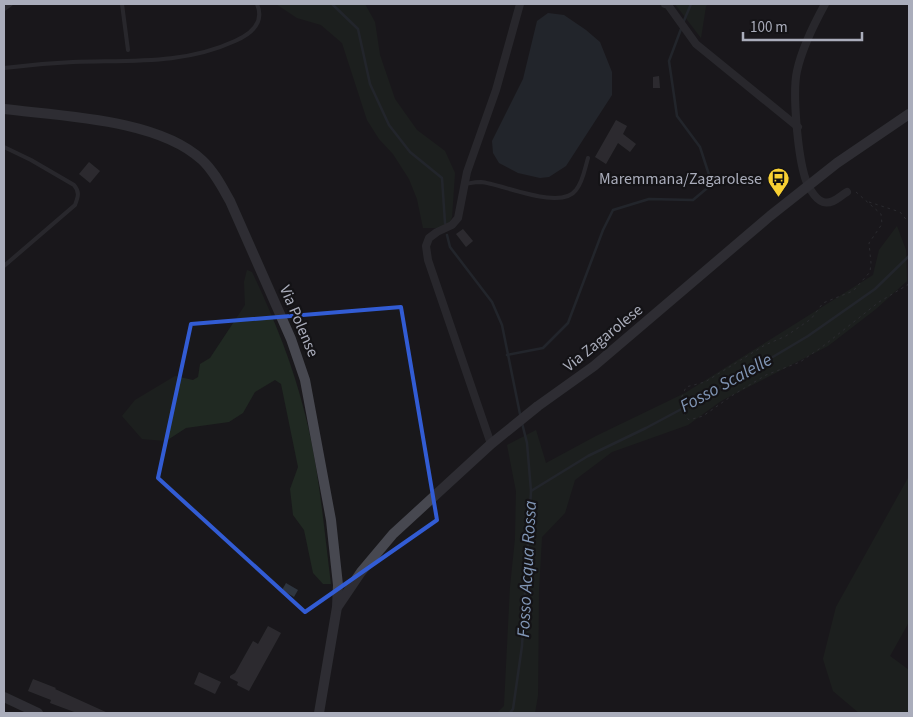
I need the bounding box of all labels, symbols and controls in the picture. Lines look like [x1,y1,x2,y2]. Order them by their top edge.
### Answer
scale bar [743,10,862,42]
text: 100 m [750,17,788,38]
bus stop icon: Maremmana/Zagarolese [766,167,790,198]
place label: Maremmana/Zagarolese [599,168,762,190]
street label: Via Polense [274,282,324,360]
street label: Via Zagarolese [559,299,647,377]
water label: Fosso Scalelle [675,347,777,419]
water label: Fosso Acqua Rossa [511,500,543,638]

